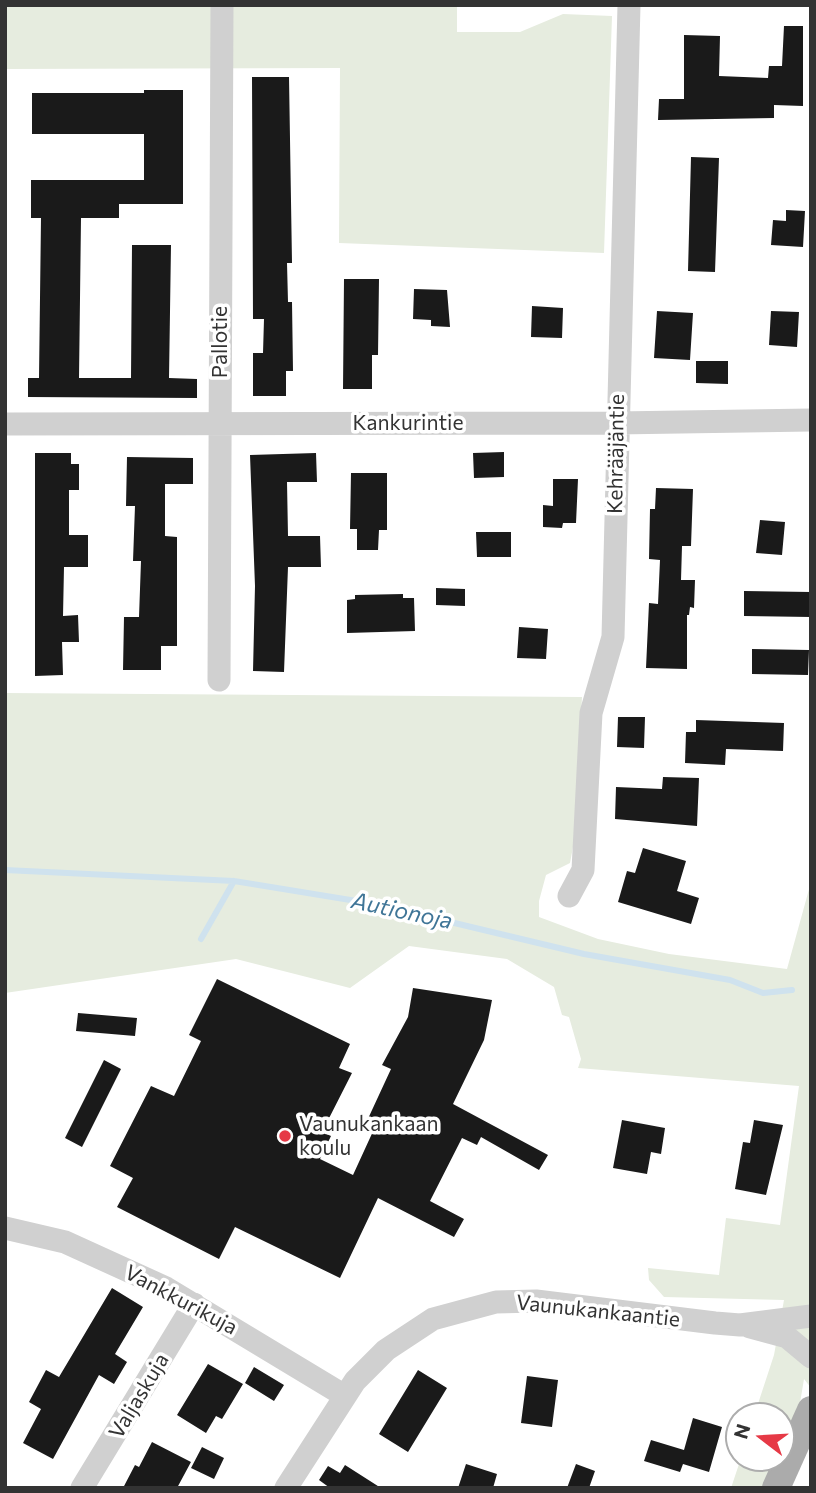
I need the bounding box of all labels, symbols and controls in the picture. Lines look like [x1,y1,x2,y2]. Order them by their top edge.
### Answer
street label: Pallotie [207,306,233,378]
street label: Kehrääjäntie [602,394,630,514]
street label: Kankurintie [352,410,464,436]
water label: Autionoja [349,887,455,935]
place label: Vaunukankaan koulu [299,1111,439,1161]
marker: Vaunukankaan koulu [277,1128,293,1144]
street label: Vankkurikuja [120,1260,242,1340]
street label: Vaunukankaantie [515,1290,681,1332]
street label: Valjaskuja [104,1349,174,1443]
north arrow [725,1402,795,1472]
text: N [728,1421,754,1441]

